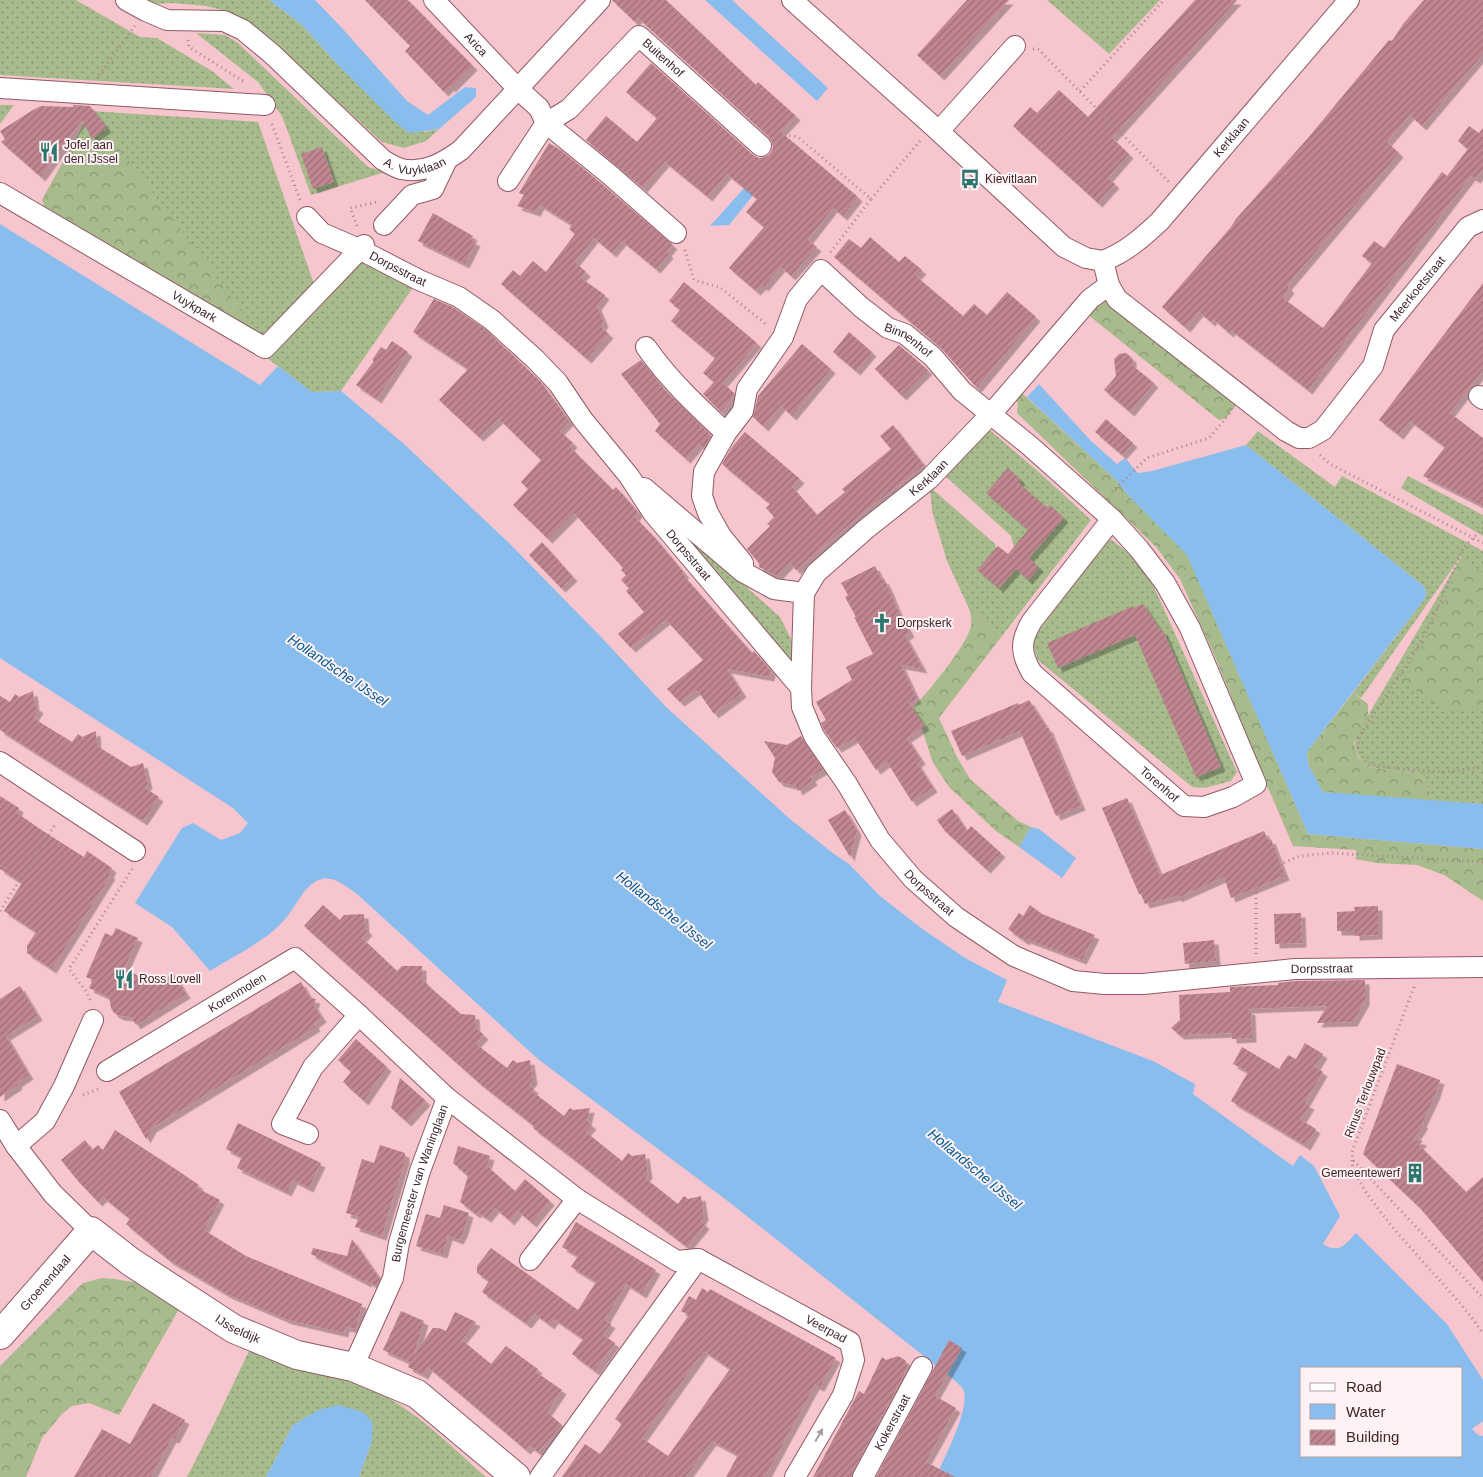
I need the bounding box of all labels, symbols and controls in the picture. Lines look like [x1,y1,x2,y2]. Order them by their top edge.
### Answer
street label: Arica [461,30,491,59]
street label: Buitenhof [640,36,687,80]
street label: Kerklaan [1211,115,1252,160]
place label: Jofel aan den IJssel [64,138,118,166]
restaurant icon: Jofel aan den IJssel [38,141,60,163]
street label: A. Vuyklaan [381,154,448,177]
bus stop icon: Kievitlaan [959,168,981,190]
place label: Kievitlaan [985,172,1037,186]
street label: Dorpsstraat [367,249,429,290]
street label: Meerkoetstraat [1387,253,1449,324]
street label: Vuykpark [169,288,220,326]
street label: Binnenhof [882,320,935,361]
street label: Kerklaan [907,457,951,499]
street label: Dorpsstraat [663,527,714,584]
church icon: Dorpskerk [871,612,893,634]
place label: Dorpskerk [897,616,953,630]
water label: Hollandsche IJssel [285,631,392,710]
street label: Torenhof [1137,764,1182,805]
street label: Dorpsstraat [901,867,957,919]
water label: Hollandsche IJssel [613,868,716,953]
street label: Dorpsstraat [1291,961,1354,976]
restaurant icon: Ross Lovell [113,968,135,990]
street label: Korenmolen [206,970,269,1015]
place label: Ross Lovell [139,972,201,986]
street label: Rinus Terlouwpad [1341,1046,1389,1140]
street label: Burgemeester van Waninglaan [389,1103,451,1263]
water label: Hollandsche IJssel [925,1125,1026,1213]
building icon: Gemeentewerf [1404,1162,1426,1184]
place label: Gemeentewerf [1321,1166,1401,1180]
street label: Groenendaal [17,1252,74,1314]
street label: IJsseldijk [213,1312,263,1346]
street label: Veerpad [803,1312,849,1346]
legend [1300,1367,1463,1457]
text: Road [1346,1378,1382,1395]
street label: Kokerstraat [872,1391,913,1453]
text: Water [1346,1403,1385,1420]
one-way arrow [815,1428,824,1441]
text: Building [1346,1428,1399,1445]

